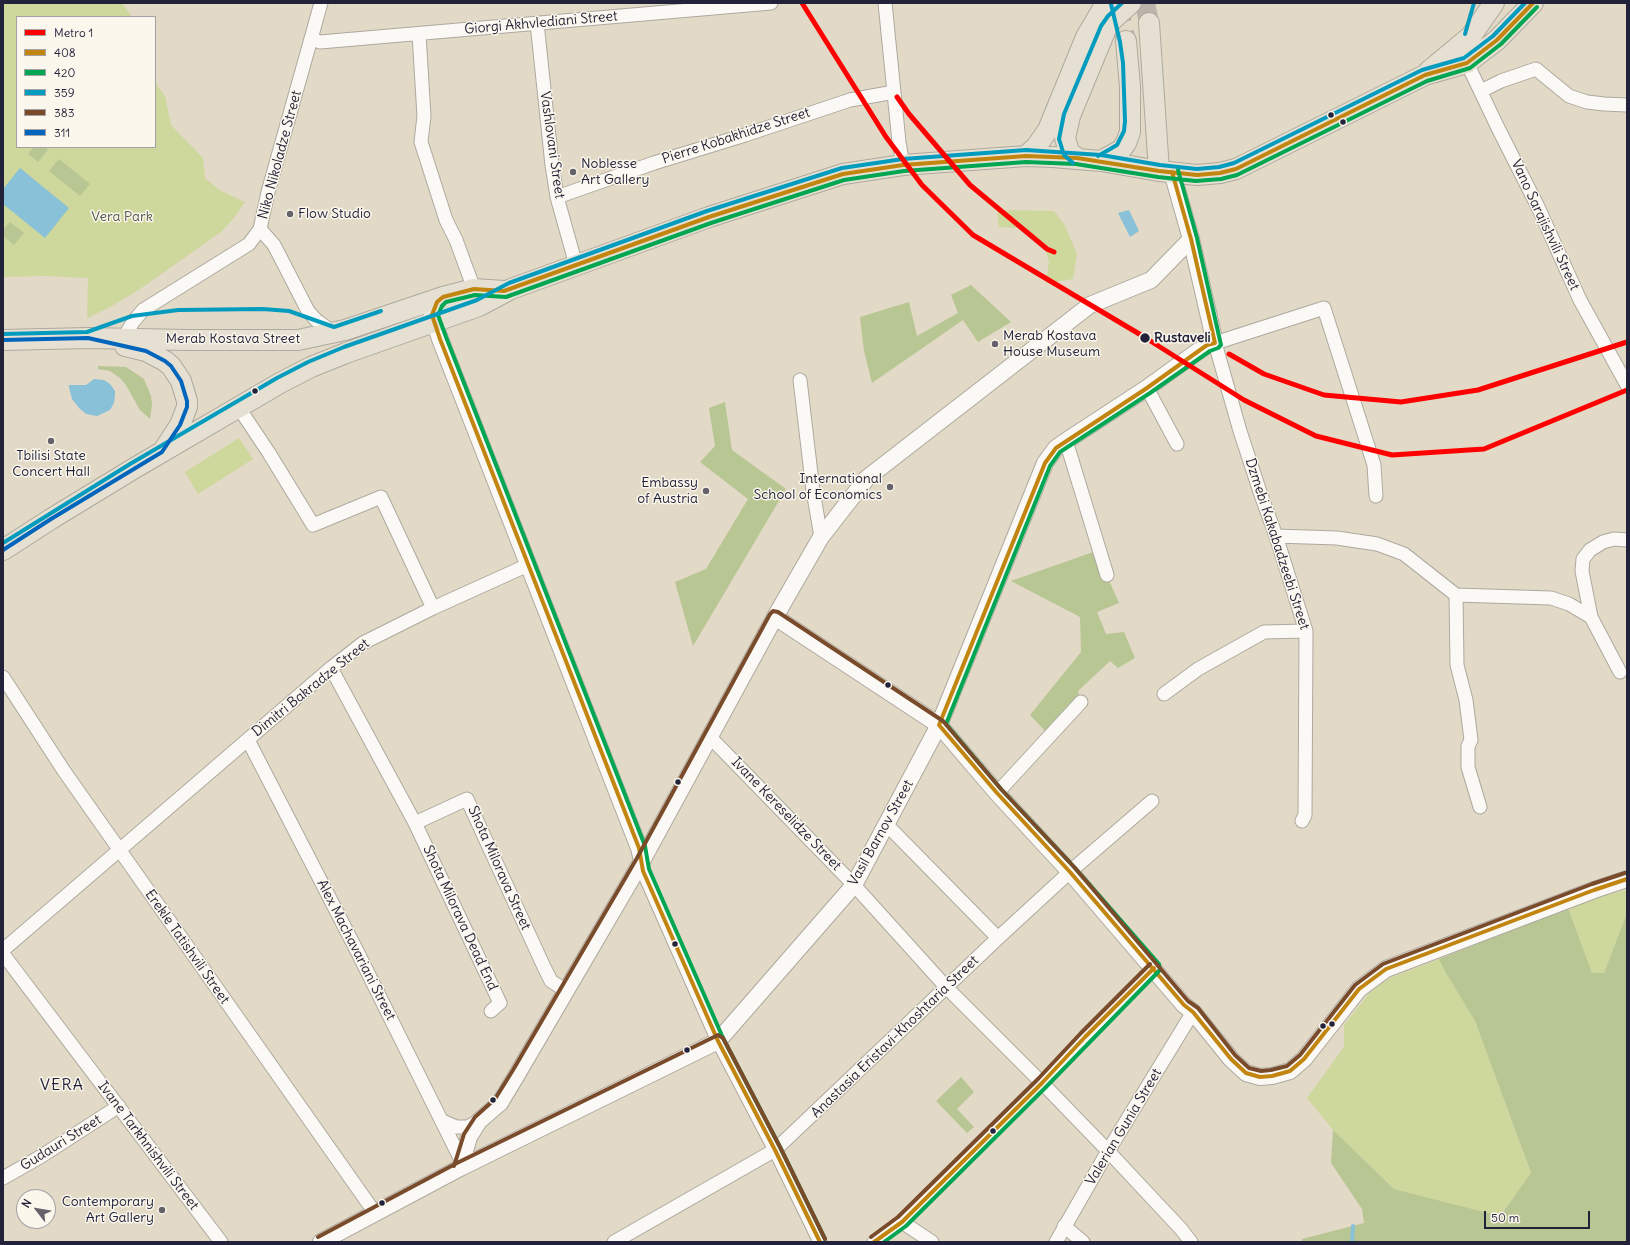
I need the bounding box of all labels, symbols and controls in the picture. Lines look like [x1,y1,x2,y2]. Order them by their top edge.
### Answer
street label: Giorgi Akhvlediani Street [464,8,618,38]
legend [16,16,156,148]
text: Metro 1 [54,25,93,40]
text: 408 [54,45,76,60]
text: 420 [54,65,75,80]
text: 359 [54,85,75,100]
street label: Niko Nikoladze Street [255,89,305,221]
street label: Vashlovani Street [536,90,568,200]
street label: Pierre Kobakhidze Street [660,104,812,168]
text: 383 [54,105,75,120]
unlabelled marker [1326,110,1336,120]
unlabelled marker [1338,117,1348,127]
text: 311 [54,125,70,140]
place label: Noblesse Art Gallery [581,156,649,188]
street label: Vano Sarajishvili Street [1507,157,1583,293]
marker: Noblesse Art Gallery [568,167,578,177]
place label: Flow Studio [298,206,371,222]
park label: Vera Park [91,209,153,225]
marker: Flow Studio [285,209,295,219]
place label: Merab Kostava House Museum [1003,328,1100,360]
place label: Rustaveli [1154,330,1211,346]
street label: Merab Kostava Street [166,331,300,347]
marker: Rustaveli [1138,331,1152,345]
marker: Merab Kostava House Museum [990,339,1000,349]
unlabelled marker [250,386,260,396]
marker: Tbilisi State Concert Hall [46,436,56,446]
place label: Tbilisi State Concert Hall [12,448,90,480]
street label: Dzmebi Kakabadzeebi Street [1241,456,1313,632]
place label: International School of Economics [753,471,882,504]
place label: Embassy of Austria [637,475,698,508]
marker: International School of Economics [885,482,895,492]
marker: Embassy of Austria [701,486,711,496]
street label: Dimitri Bakradze Street [249,636,373,740]
unlabelled marker [883,680,893,690]
street label: Ivane Kereselidze Street [727,754,845,874]
unlabelled marker [673,777,683,787]
street label: Vasil Barnov Street [845,777,917,889]
street label: Shota Milorava Street [464,803,534,933]
street label: Shota Milorava Dead End [419,843,501,993]
street label: Alex Machavariani Street [313,877,399,1023]
street label: Erekle Tatishvili Street [141,887,233,1007]
unlabelled marker [670,939,680,949]
street label: Anastasia Eristavi-Khoshtaria Street [808,952,982,1122]
unlabelled marker [1327,1019,1337,1029]
unlabelled marker [1318,1021,1328,1031]
unlabelled marker [682,1045,692,1055]
street label: Valerian Gunia Street [1082,1066,1166,1188]
district label: VERA [40,1075,84,1095]
street label: Ivane Tarkhnishvili Street [94,1078,202,1214]
unlabelled marker [488,1095,498,1105]
street label: Gudauri Street [17,1111,105,1175]
unlabelled marker [988,1126,998,1136]
north arrow [16,1189,56,1229]
place label: Contemporary Art Gallery [62,1194,154,1226]
text: N [19,1196,35,1210]
unlabelled marker [377,1198,387,1208]
scale bar [1486,1203,1592,1229]
marker: Contemporary Art Gallery [157,1205,167,1215]
text: 50 m [1491,1210,1519,1225]

